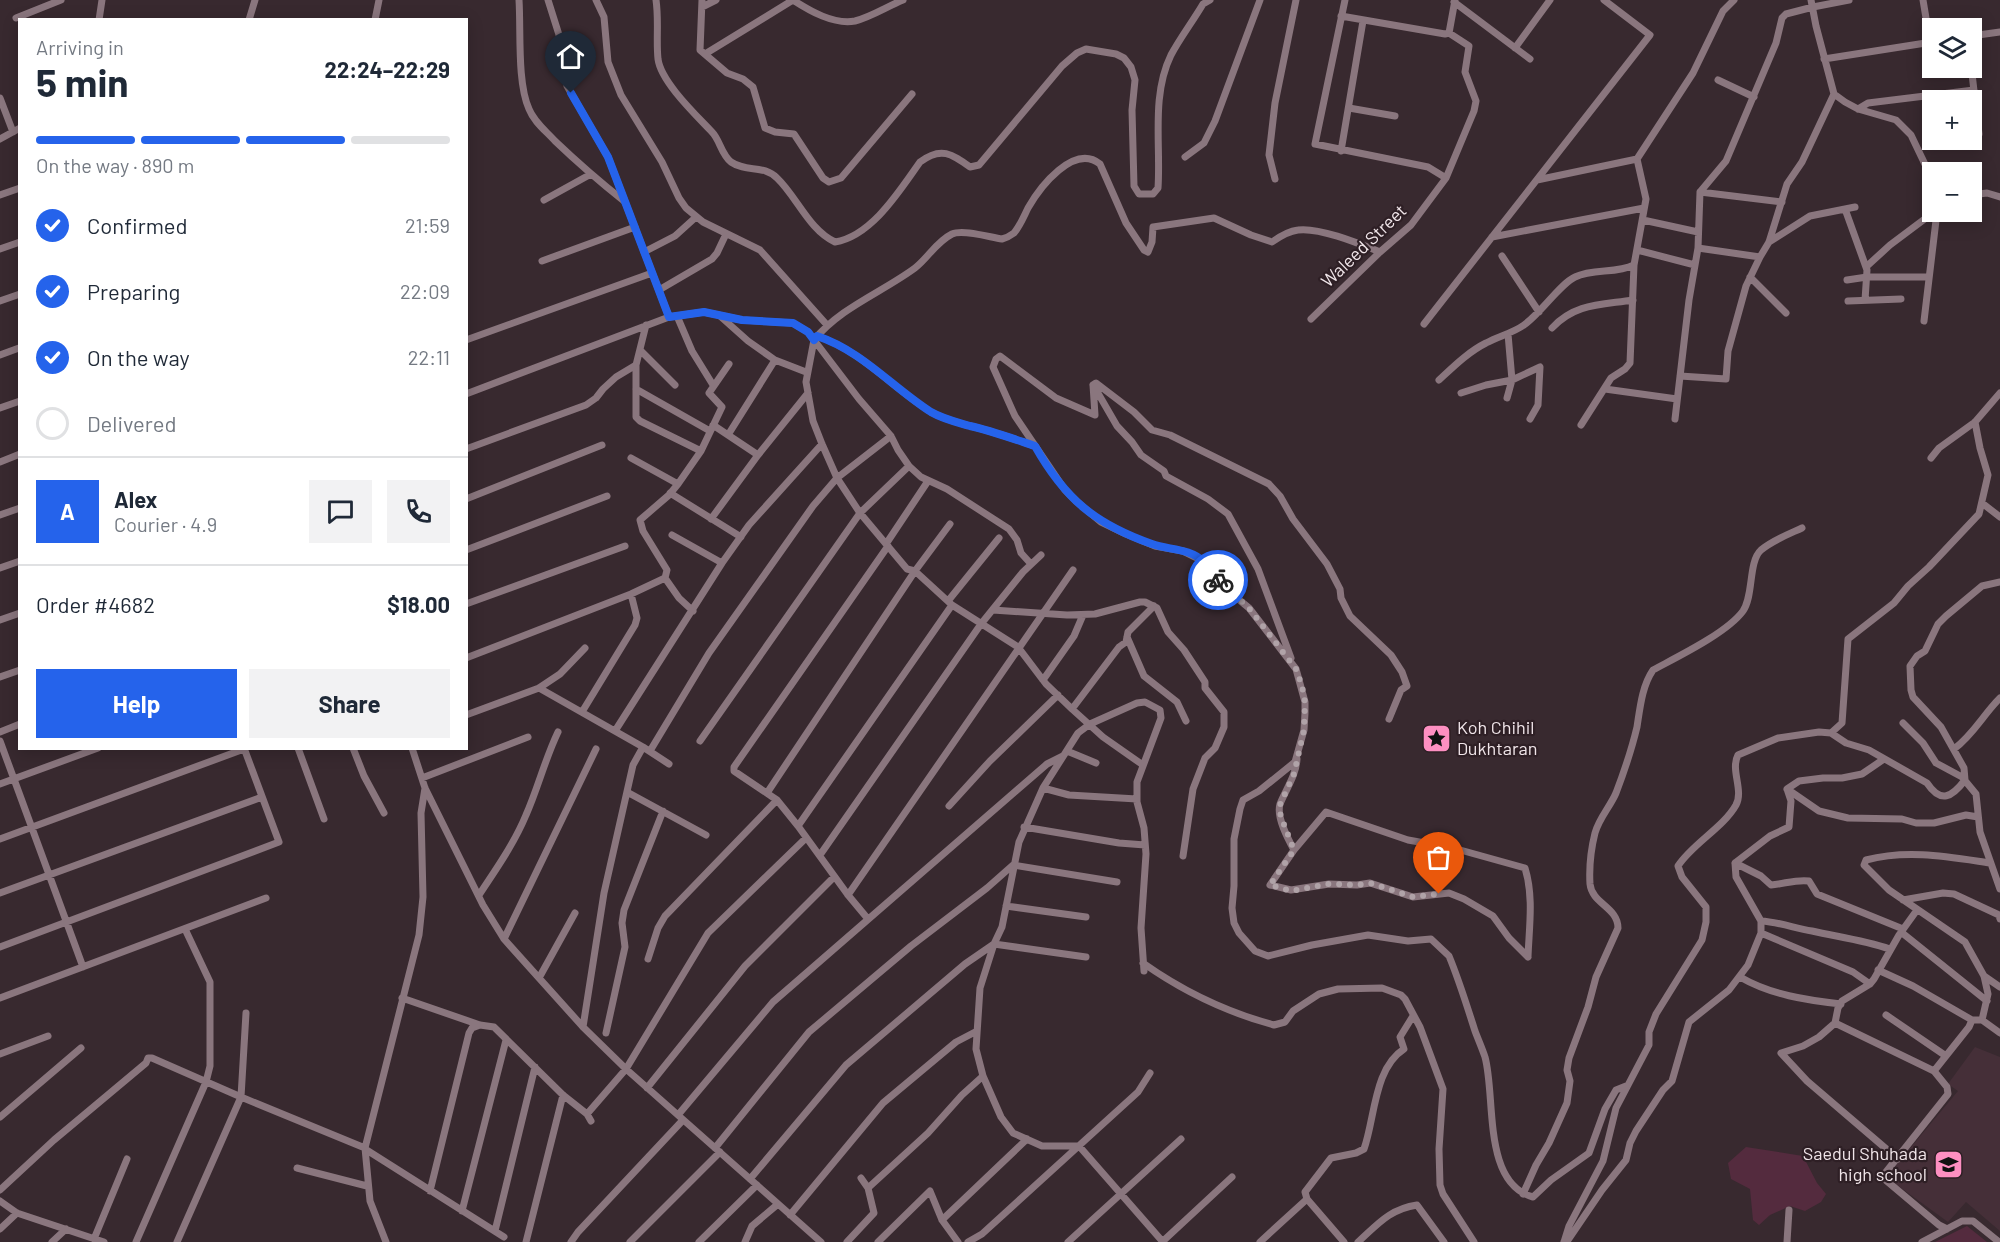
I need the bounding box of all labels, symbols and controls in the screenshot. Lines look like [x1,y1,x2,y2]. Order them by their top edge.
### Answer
map controls [1922,18,1982,222]
button: layers [1922,18,1982,78]
pin [545,31,596,93]
text: Arriving in [36,35,124,59]
icon: home [554,40,587,73]
text: 22:24–22:29 [325,56,450,82]
text: 5 min [36,58,129,105]
button: + [1922,90,1982,150]
text: On the way · 890 m [36,153,194,177]
button: − [1922,162,1982,222]
street label: Waleed Street [1316,199,1411,291]
icon: check [36,209,69,242]
text: Confirmed [87,212,187,238]
text: 21:59 [405,213,450,237]
icon: check [36,275,69,308]
text: Preparing [87,278,180,304]
text: 22:09 [400,279,450,303]
icon: check [36,341,69,374]
text: On the way [87,344,190,370]
text: 22:11 [408,345,450,369]
text: Delivered [87,410,176,436]
button: chat [309,480,372,543]
button: phone [387,480,450,543]
text: Alex [114,486,157,512]
text: A [60,498,75,524]
text: Courier · 4.9 [114,512,217,536]
courier [1188,550,1248,610]
icon: bike [1202,564,1235,597]
text: Order #4682 [36,591,155,617]
text: $18.00 [387,591,450,617]
button: Help [36,669,237,738]
button: Share [249,669,450,738]
place label: Koh Chihil Dukhtaran [1457,716,1537,759]
place icon: Koh Chihil Dukhtaran [1420,722,1452,754]
pin [1413,832,1464,894]
icon: bag [1422,841,1455,874]
place label: Saedul Shuhada high school [1803,1142,1927,1185]
school or university icon: Saedul Shuhada high school [1932,1148,1964,1180]

